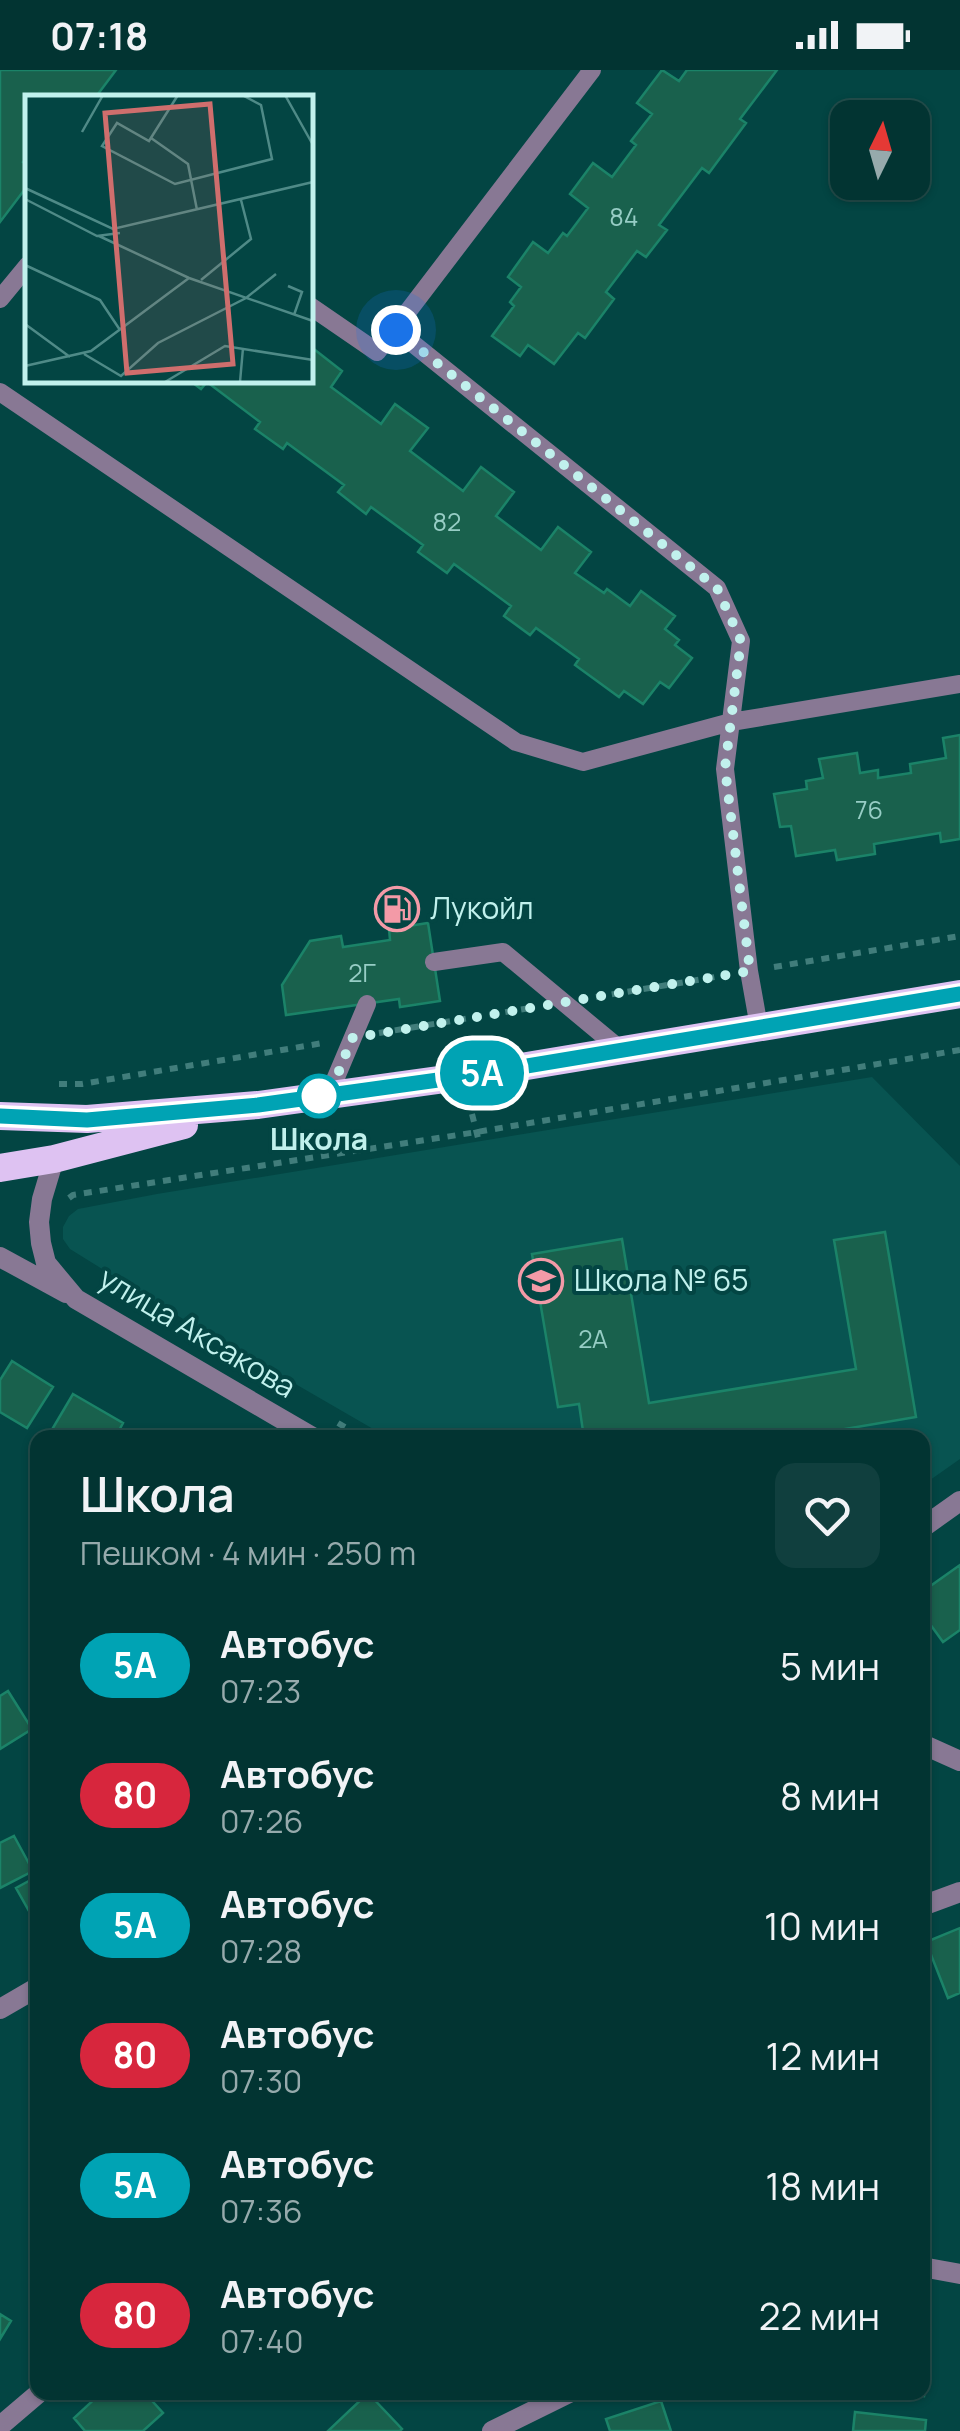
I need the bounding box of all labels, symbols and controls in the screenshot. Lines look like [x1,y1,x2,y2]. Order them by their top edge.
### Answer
text: 07:18 [50,9,148,61]
inset map [25,95,312,382]
north arrow [830,100,930,200]
map controls [830,100,930,200]
house number: 84 [609,199,639,234]
your location [371,305,421,355]
house number: 82 [433,504,461,539]
house number: 76 [855,792,883,827]
fuel station icon: Лукойл [374,886,420,932]
place label: Лукойл [430,887,533,928]
house number: 2Г [348,955,376,990]
line badge: 5А [437,1040,527,1106]
text: 5А [460,1049,504,1097]
marker: Школа [298,1075,340,1117]
place label: Школа [270,1118,368,1159]
street label: улица Аксакова [92,1257,304,1407]
school or university icon: Школа № 65 [518,1258,564,1304]
place label: Школа № 65 [574,1259,749,1300]
house number: 2А [578,1321,608,1356]
text: Школа [80,1461,235,1526]
button: heart [775,1463,880,1568]
text: Пешком · 4 мин · 250 m [80,1531,416,1575]
text: Автобус [220,1617,374,1669]
text: 5 мин [780,1639,880,1691]
text: 5А [113,1641,157,1689]
text: 07:23 [220,1669,301,1713]
text: Автобус [220,1747,374,1799]
text: 8 мин [780,1769,880,1821]
text: 80 [113,1771,157,1819]
text: 07:26 [220,1799,303,1843]
text: Автобус [220,1877,374,1929]
text: 10 мин [764,1899,880,1951]
text: 5А [113,1901,157,1949]
text: 07:28 [220,1929,302,1973]
text: Автобус [220,2007,374,2059]
text: 12 мин [766,2029,880,2081]
text: 80 [113,2031,157,2079]
text: 07:30 [220,2059,302,2103]
text: Автобус [220,2137,374,2189]
text: 18 мин [765,2159,880,2211]
text: 5А [113,2161,157,2209]
text: 07:36 [220,2189,303,2233]
text: Автобус [220,2267,374,2319]
text: 22 мин [759,2289,880,2341]
text: 80 [113,2291,157,2339]
text: 07:40 [220,2319,304,2363]

